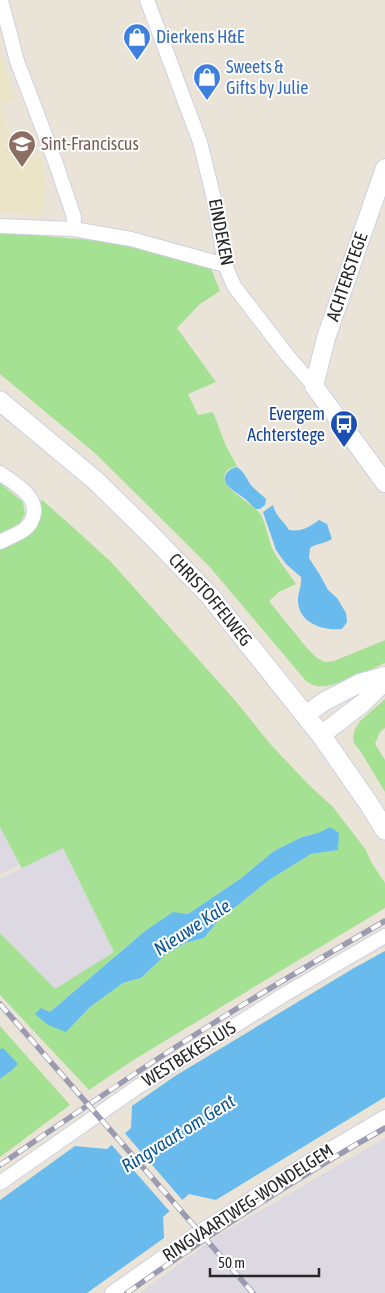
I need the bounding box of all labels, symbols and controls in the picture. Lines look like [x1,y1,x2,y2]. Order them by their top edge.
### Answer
shop icon: Dierkens H&E [122,22,152,61]
place label: Dierkens H&E [156,26,245,47]
place label: Sweets & Gifts by Julie [226,56,308,98]
shop icon: Sweets & Gifts by Julie [192,62,222,101]
school or university icon: Sint-Franciscus [7,129,37,168]
place label: Sint-Franciscus [41,133,139,154]
street label: EINDEKEN [205,197,238,267]
street label: ACHTERSTEGE [322,229,372,324]
place label: Evergem Achterstege [247,403,325,445]
bus stop icon: Evergem Achterstege [329,409,359,448]
street label: CHRISTOFFELWEG [165,549,257,650]
water label: Nieuwe Kale [150,894,234,960]
street label: WESTBEKESLUIS [138,1016,240,1091]
water label: Ringvaart om Gent [117,1089,239,1177]
street label: RINGVAARTWEG-WONDELGEM [159,1140,337,1266]
scale bar [210,1246,319,1278]
text: 50 m [218,1254,245,1271]

